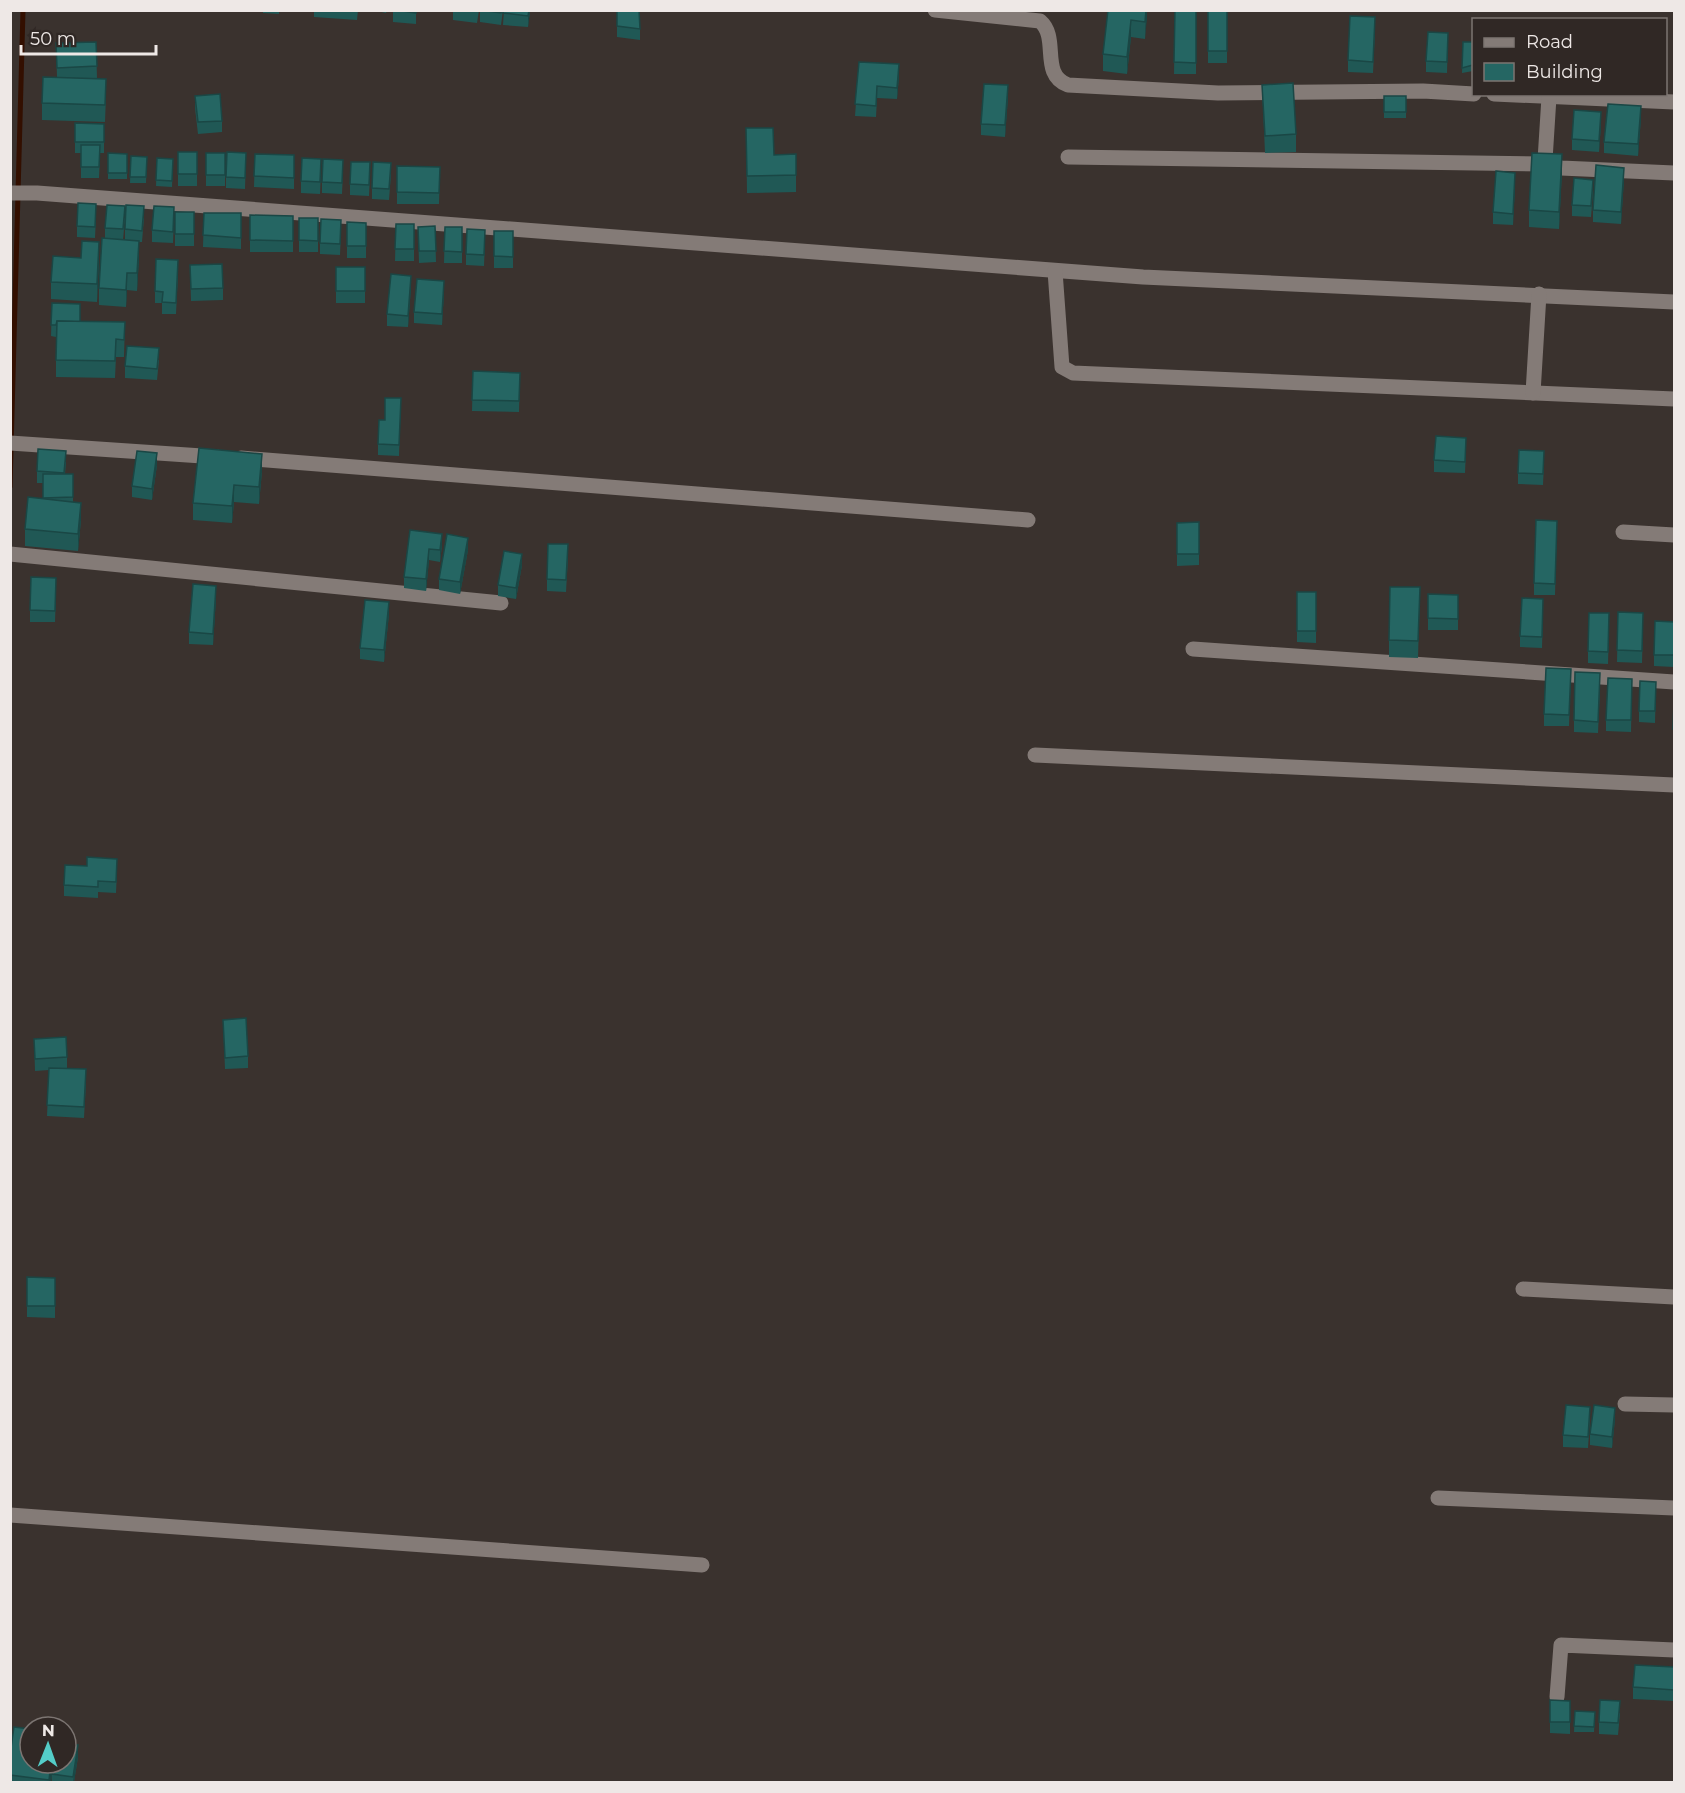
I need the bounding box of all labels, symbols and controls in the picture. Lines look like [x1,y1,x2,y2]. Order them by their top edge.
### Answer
scale bar [21,18,156,56]
legend [1472,18,1667,96]
text: 50 m [30,28,76,50]
text: Road [1526,31,1573,53]
text: Building [1526,61,1603,83]
north arrow [18,1715,78,1775]
text: N [42,1721,55,1740]

